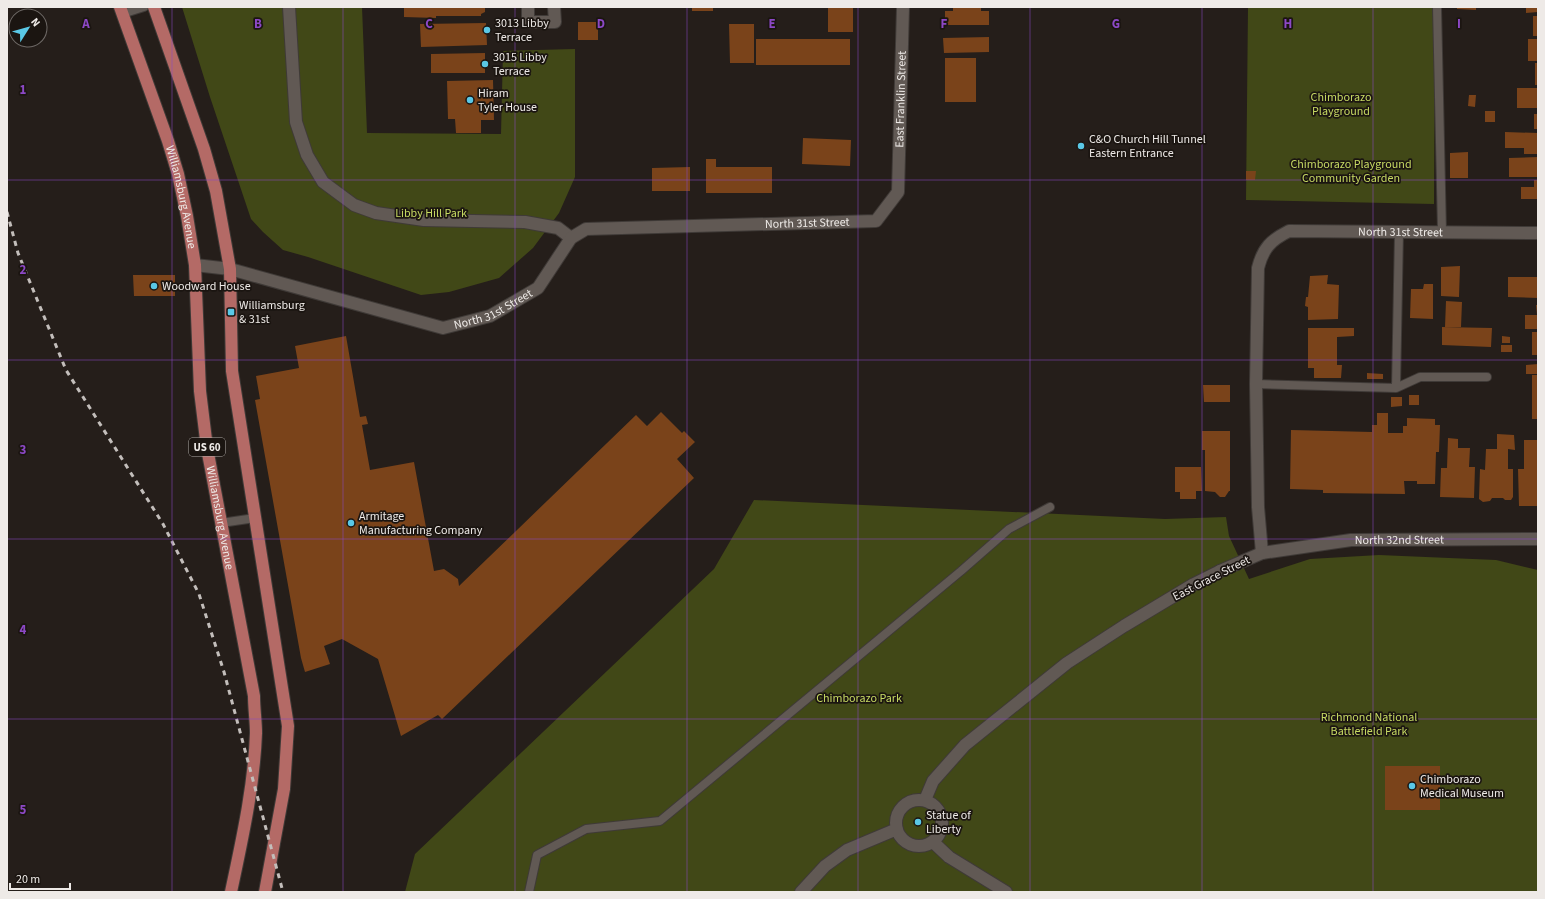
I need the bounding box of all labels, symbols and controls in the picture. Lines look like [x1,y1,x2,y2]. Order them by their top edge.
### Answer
north arrow [8,8,48,48]
text: N [27,15,44,30]
text: A [81,15,90,33]
text: B [254,15,262,33]
text: C [425,15,433,33]
place label: 3013 Libby Terrace [495,15,549,46]
text: D [597,15,605,33]
text: E [768,15,776,33]
text: F [941,15,948,33]
text: G [1112,15,1120,33]
text: H [1284,15,1292,33]
text: I [1457,15,1461,33]
marker: 3013 Libby Terrace [482,25,492,35]
place label: 3015 Libby Terrace [493,49,547,80]
street label: East Franklin Street [891,51,911,148]
marker: 3015 Libby Terrace [480,59,490,69]
text: 1 [20,81,27,99]
place label: Hiram Tyler House [478,85,537,116]
park label: Chimborazo Playground [1311,89,1371,120]
marker: Hiram Tyler House [465,95,475,105]
place label: C&O Church Hill Tunnel Eastern Entrance [1089,131,1206,162]
marker: C&O Church Hill Tunnel Eastern Entrance [1076,141,1086,151]
street label: Williamsburg Avenue [161,144,200,250]
park label: Chimborazo Playground Community Garden [1290,156,1412,187]
park label: Libby Hill Park [395,205,467,222]
street label: North 31st Street [765,214,850,233]
street label: North 31st Street [1358,224,1443,241]
text: 2 [20,261,27,279]
place label: Woodward House [162,278,251,295]
marker: Woodward House [149,281,159,291]
street label: North 31st Street [452,285,536,334]
place label: Williamsburg & 31st [239,297,305,328]
marker: Williamsburg & 31st [226,307,236,317]
road number: US 60 [189,438,225,456]
text: 3 [20,441,27,459]
street label: Williamsburg Avenue [202,465,238,571]
place label: Armitage Manufacturing Company [359,508,483,539]
marker: Armitage Manufacturing Company [346,518,356,528]
street label: North 32nd Street [1355,532,1444,549]
street label: East Grace Street [1170,552,1253,605]
text: 4 [20,621,27,639]
park label: Chimborazo Park [816,690,902,707]
park label: Richmond National Battlefield Park [1321,709,1417,740]
place label: Chimborazo Medical Museum [1420,771,1504,802]
marker: Chimborazo Medical Museum [1407,781,1417,791]
text: 5 [20,801,27,819]
place label: Statue of Liberty [926,807,971,838]
marker: Statue of Liberty [913,817,923,827]
scale bar [10,865,70,891]
text: 20 m [16,871,40,888]

